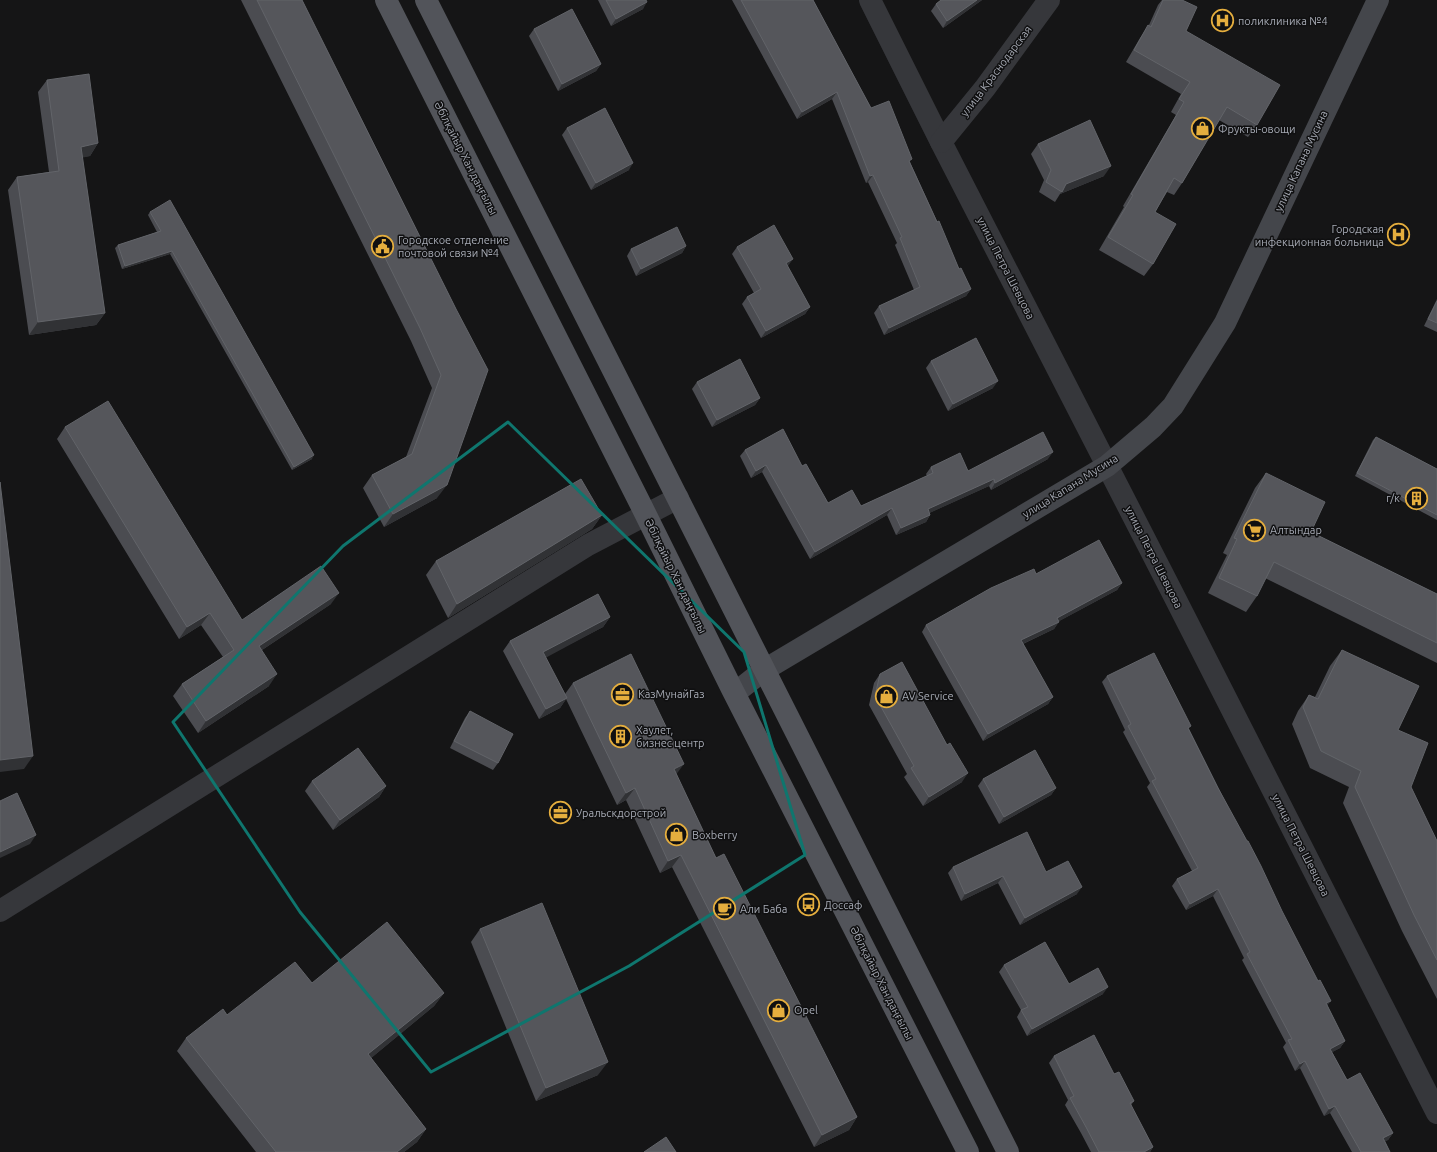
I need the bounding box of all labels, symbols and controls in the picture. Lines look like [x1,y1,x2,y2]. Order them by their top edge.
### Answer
hospital icon: поликлиника №4 [1209,8,1235,34]
place label: поликлиника №4 [1238,15,1328,27]
street label: улица Краснодарская [958,23,1034,119]
street label: Әбілқайыр Хан даңғылы [432,99,500,217]
street label: улица Капана Мусина [1272,109,1330,213]
shop icon: Фрукты-овощи [1189,116,1215,142]
place label: Фрукты-овощи [1218,123,1296,135]
street label: улица Петра Шевцова [975,215,1037,321]
hospital icon: Городская инфекционная больница [1386,222,1412,248]
place label: Городская инфекционная больница [1255,223,1384,248]
public building icon: Городское отделение почтовой связи №4 [369,233,395,259]
place label: Городское отделение почтовой связи №4 [398,234,509,259]
street label: улица Капана Мусина [1020,452,1120,520]
building icon: г/к [1403,485,1429,511]
place label: г/к [1386,492,1400,504]
street label: улица Петра Шевцова [1123,504,1185,610]
street label: Әбілқайыр Хан даңғылы [643,517,709,635]
supermarket icon: Алтындар [1242,517,1268,543]
place label: Алтындар [1270,524,1322,536]
office icon: КазМунайГаз [609,681,635,707]
shop icon: AV Service [874,683,900,709]
place label: КазМунайГаз [638,688,705,700]
place label: AV Service [902,690,954,702]
building icon: Хаулет, бизнес центр [607,723,633,749]
place label: Хаулет, бизнес центр [636,724,705,749]
street label: улица Петра Шевцова [1270,792,1332,898]
office icon: Уральскдорстрой [547,800,573,826]
place label: Уральскдорстрой [576,807,666,819]
shop icon: Boxberry [664,822,690,848]
place label: Boxberry [692,829,738,841]
bus stop icon: Доссаф [795,892,821,918]
cafe icon: Али Баба [712,896,738,922]
place label: Доссаф [824,899,862,911]
place label: Али Баба [740,903,787,915]
street label: Әбілқайыр Хан даңғылы [848,924,916,1042]
shop icon: Opel [765,997,791,1023]
place label: Opel [794,1004,818,1016]

